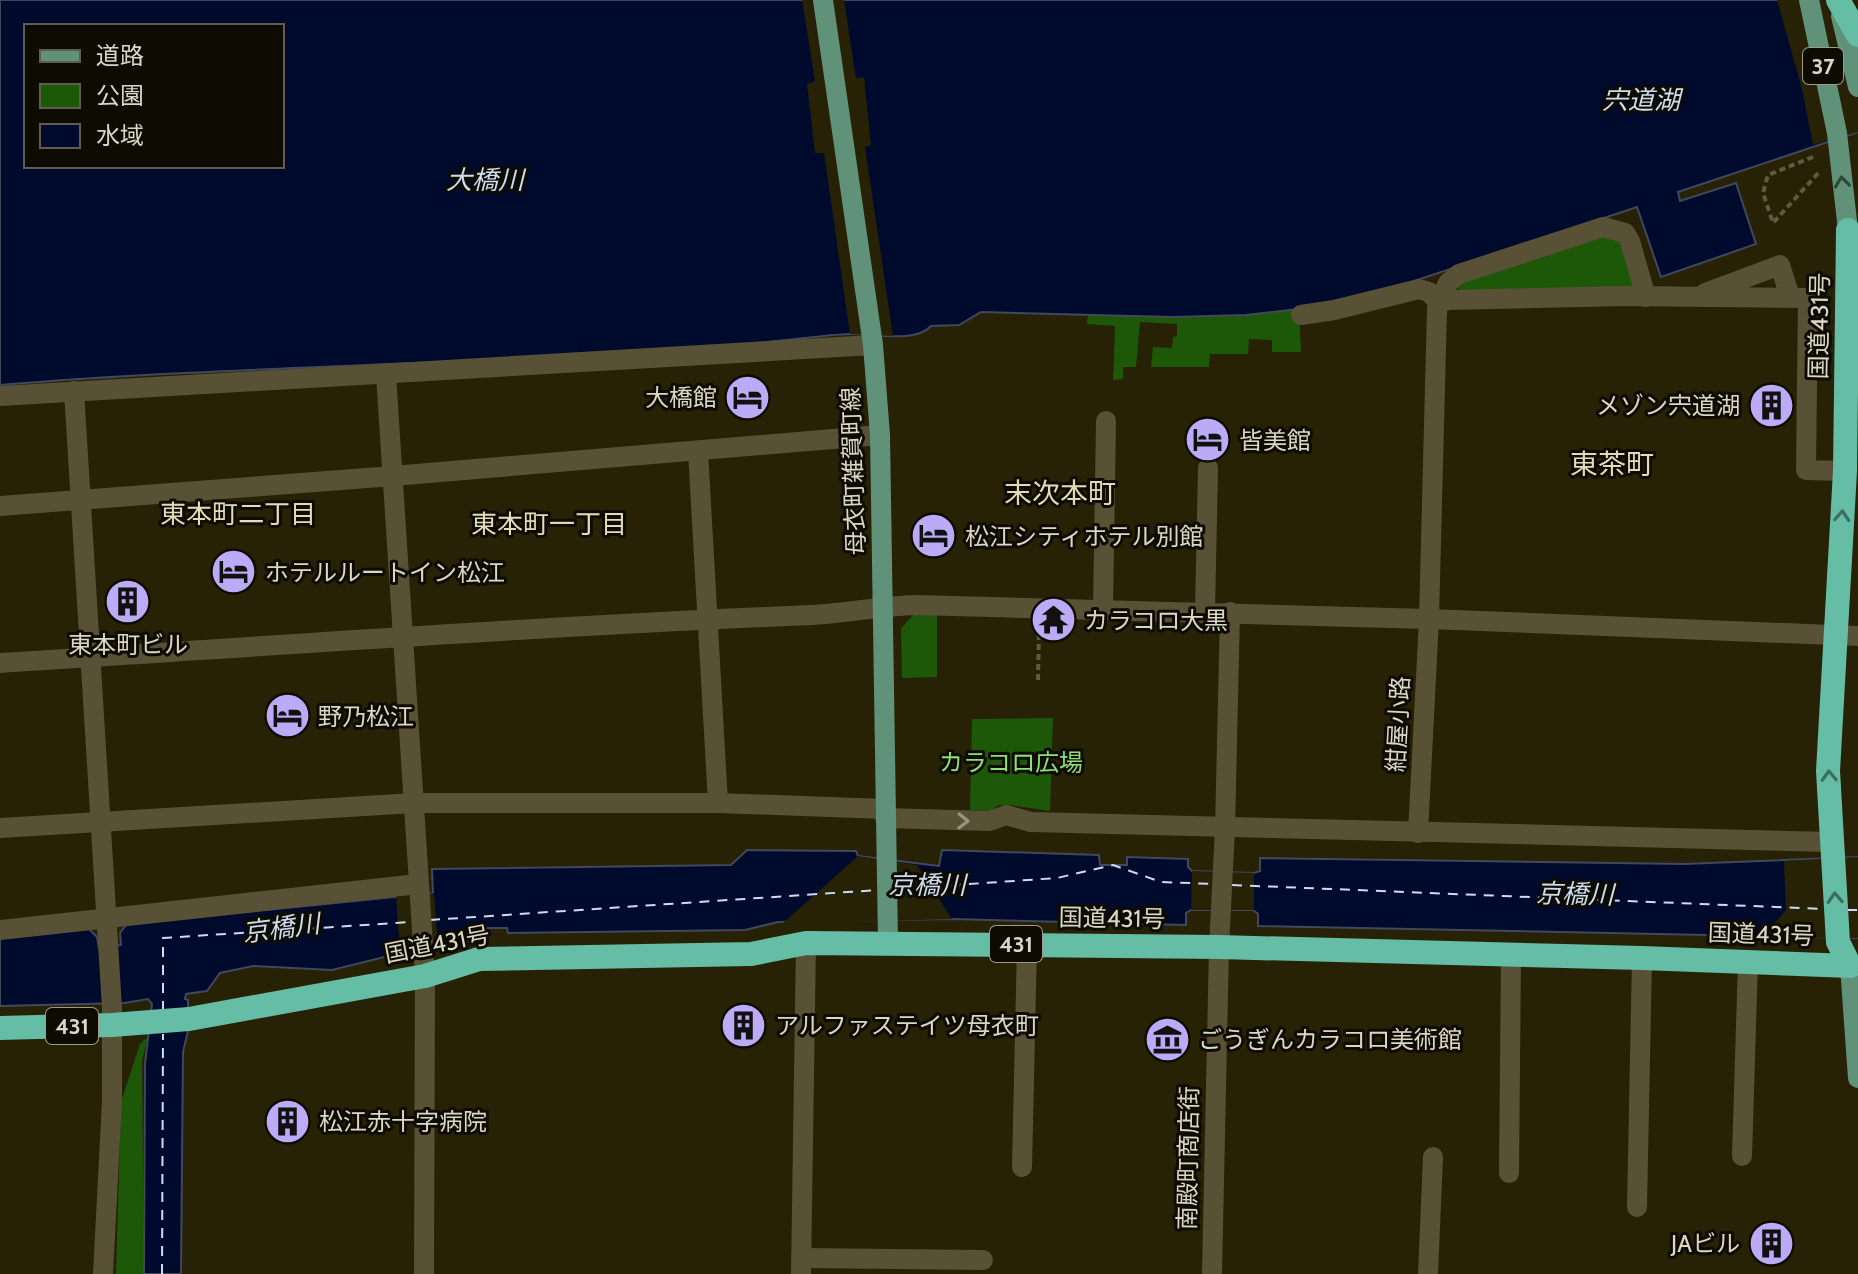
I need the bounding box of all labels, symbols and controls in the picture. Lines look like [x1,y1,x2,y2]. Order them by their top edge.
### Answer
legend [24,24,284,168]
text: 道路 [96,41,144,70]
road number: 37 [1803,48,1843,84]
text: 公園 [96,81,144,110]
water label: 宍道湖 [1602,84,1684,116]
text: 水域 [96,121,144,150]
water label: 大橋川 [446,164,527,196]
one-way arrow [1834,175,1851,188]
street label: 国道431号 [1804,272,1834,380]
hotel icon: 大橋館 [724,373,772,421]
building icon: メゾン宍道湖 [1747,381,1795,429]
place label: 大橋館 [645,383,717,412]
street label: 母衣町雑賀町線 [836,387,870,555]
place label: メゾン宍道湖 [1596,391,1740,420]
hotel icon: 皆美館 [1184,416,1232,464]
place label: 皆美館 [1239,426,1311,455]
district label: 東茶町 [1570,447,1654,481]
district label: 末次本町 [1004,476,1116,510]
district label: 東本町二丁目 [160,498,316,530]
district label: 東本町一丁目 [471,508,627,540]
one-way arrow [1833,509,1850,522]
hotel icon: 松江シティホテル別館 [910,512,958,560]
place label: 松江シティホテル別館 [965,522,1204,551]
hotel icon: ホテルルートイン松江 [210,548,258,596]
place label: ホテルルートイン松江 [265,558,505,587]
building icon: 東本町ビル [104,578,152,626]
temple icon: カラコロ大黒 [1029,596,1077,644]
place label: カラコロ大黒 [1084,606,1228,635]
place label: 東本町ビル [68,630,188,659]
street label: 紺屋小路 [1381,675,1415,773]
hotel icon: 野乃松江 [263,692,311,740]
place label: 野乃松江 [318,702,414,731]
park label: カラコロ広場 [939,748,1083,777]
one-way arrow [1820,769,1837,782]
one-way arrow [957,812,970,830]
water label: 京橋川 [888,869,969,901]
water label: 京橋川 [1536,877,1617,911]
one-way arrow [1827,891,1844,904]
street label: 国道431号 [1058,903,1166,933]
water label: 京橋川 [240,907,325,949]
street label: 国道431号 [1707,918,1815,950]
street label: 国道431号 [382,920,492,968]
road number: 431 [990,926,1042,962]
building icon: アルファステイツ母衣町 [720,1001,768,1049]
road number: 431 [46,1008,98,1044]
place label: アルファステイツ母衣町 [775,1011,1039,1040]
museum icon: ごうぎんカラコロ美術館 [1143,1015,1191,1063]
place label: ごうぎんカラコロ美術館 [1198,1025,1462,1054]
street label: 南殿町商店街 [1172,1086,1204,1230]
building icon: 松江赤十字病院 [264,1097,312,1145]
place label: 松江赤十字病院 [319,1107,487,1136]
building icon: JAビル [1747,1219,1795,1267]
place label: JAビル [1670,1229,1740,1258]

